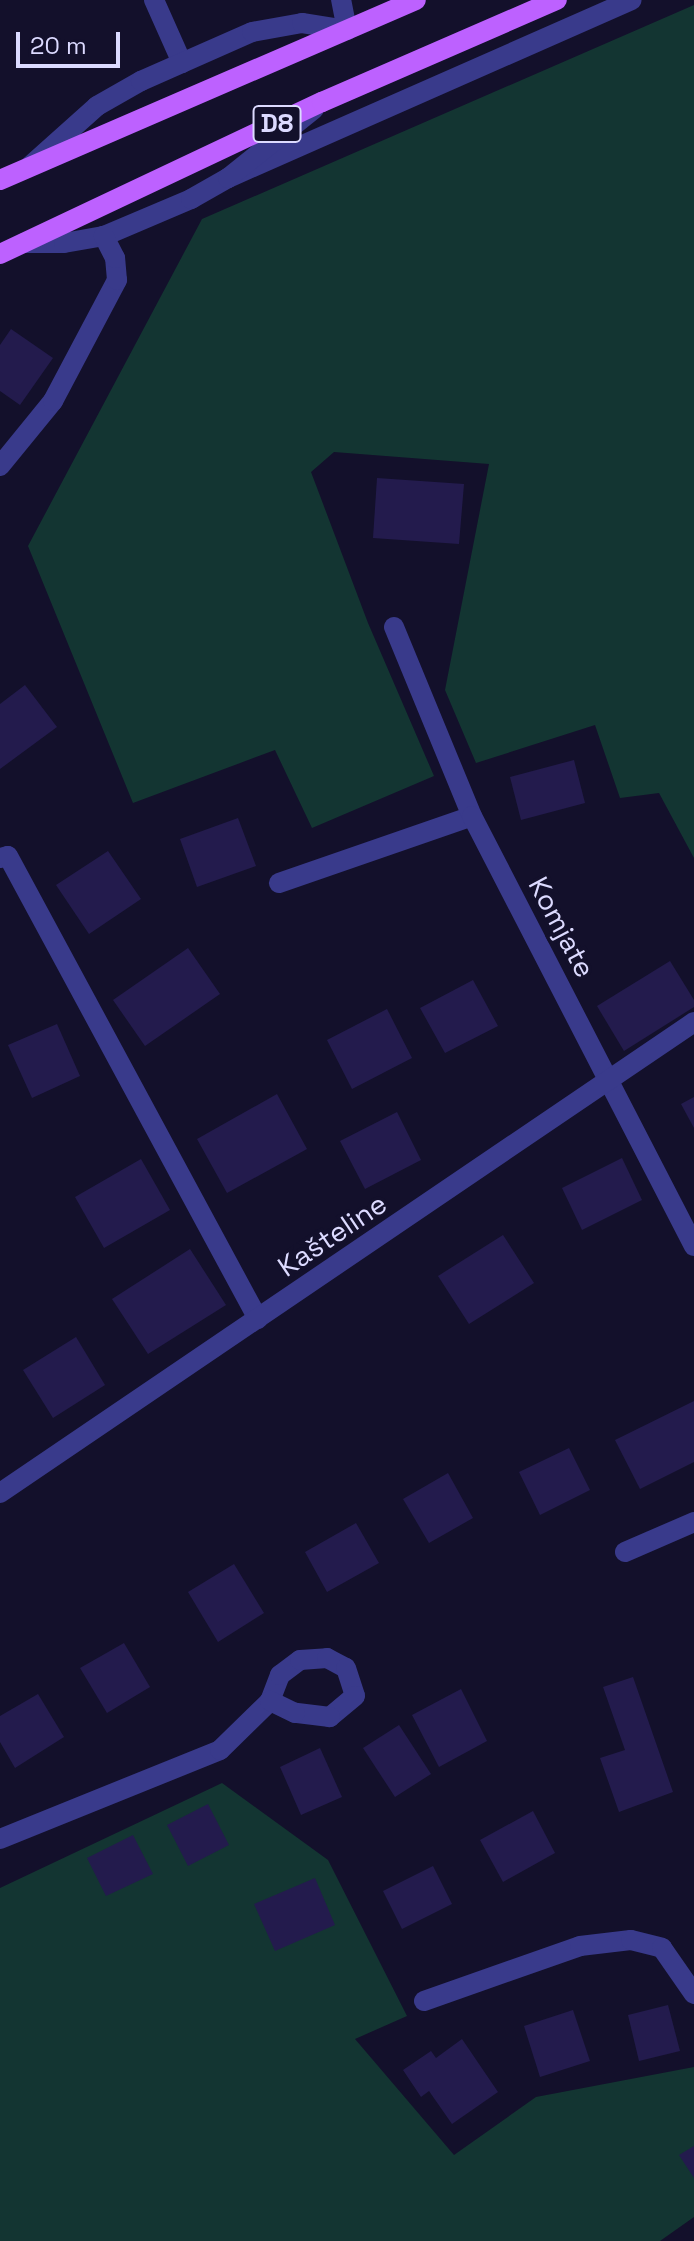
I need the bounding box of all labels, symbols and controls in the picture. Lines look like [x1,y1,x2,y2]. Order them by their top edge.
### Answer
scale bar [20,16,124,66]
text: 20 m [30,30,87,61]
road number: D8 [251,102,303,146]
street label: Komjate [522,871,602,983]
street label: Kašteline [271,1186,393,1284]

